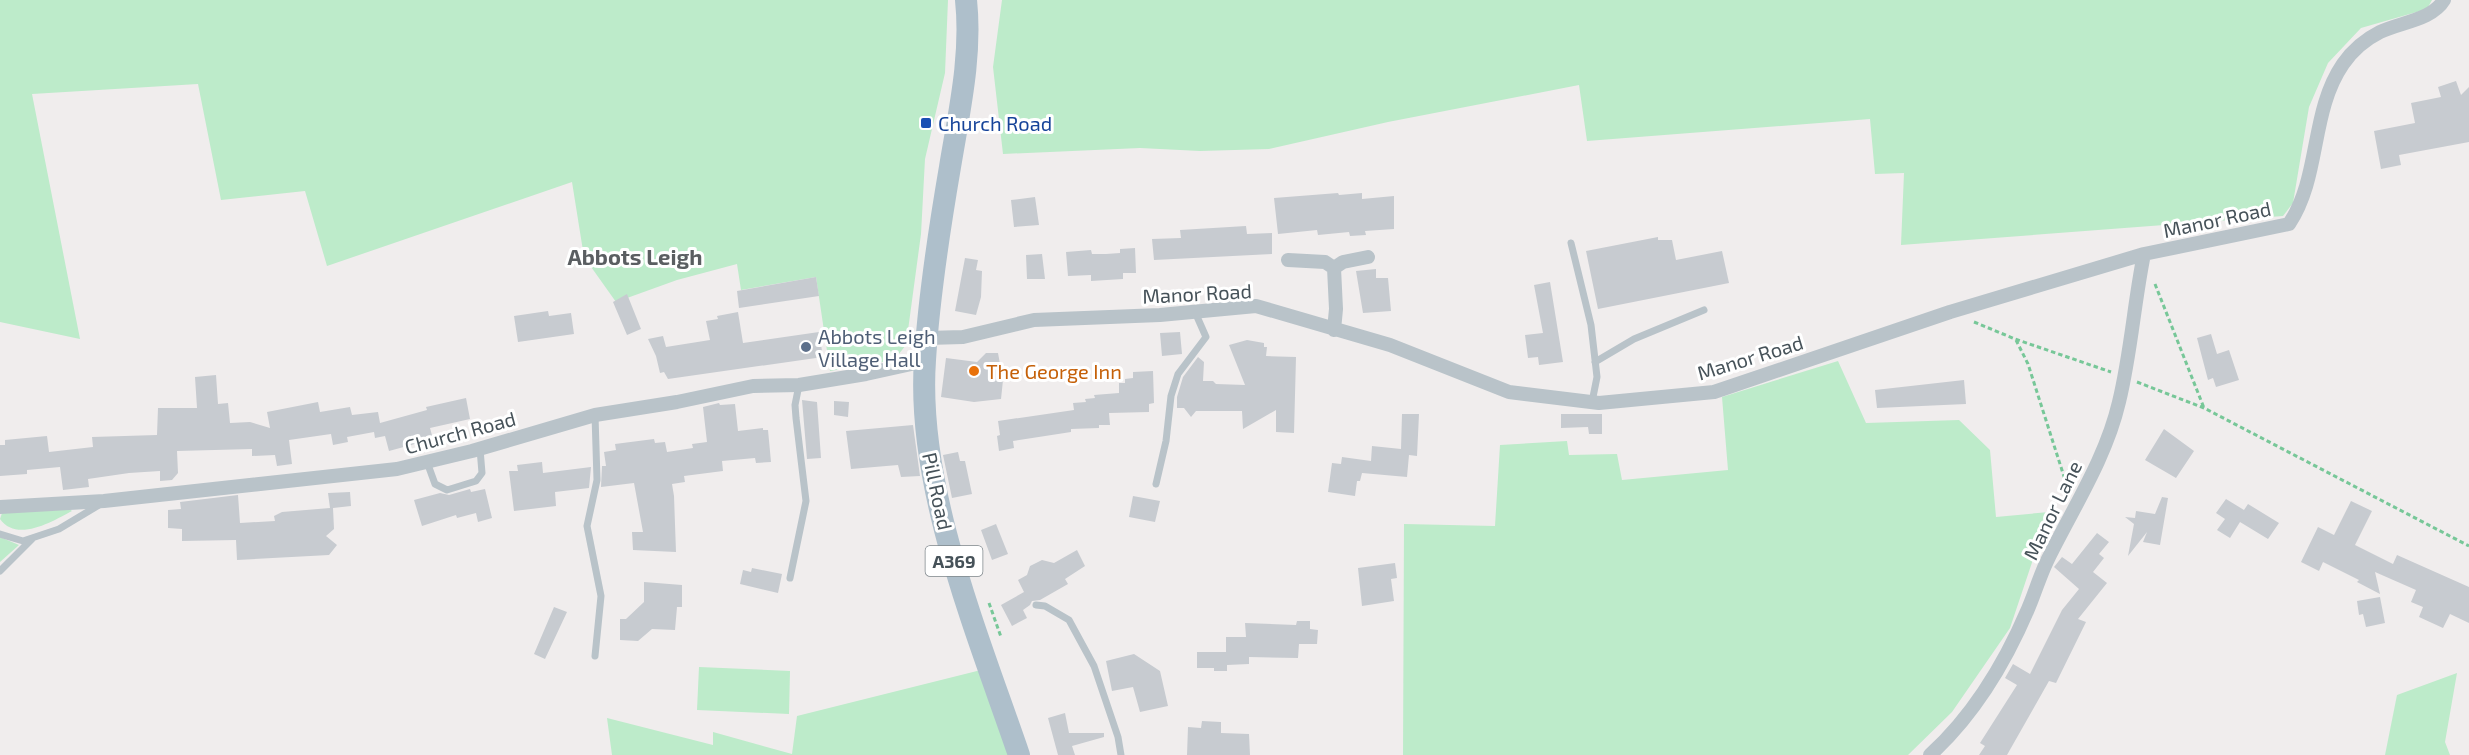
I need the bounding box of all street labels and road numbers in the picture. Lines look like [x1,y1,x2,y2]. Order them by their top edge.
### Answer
street label: Manor Road [2161,196,2273,242]
street label: Manor Road [1142,278,1252,308]
street label: Manor Road [1694,329,1806,385]
street label: Church Road [402,406,518,458]
street label: Pill Road [918,450,958,532]
street label: Manor Lane [2018,457,2086,563]
road number: A369 [926,546,982,576]

